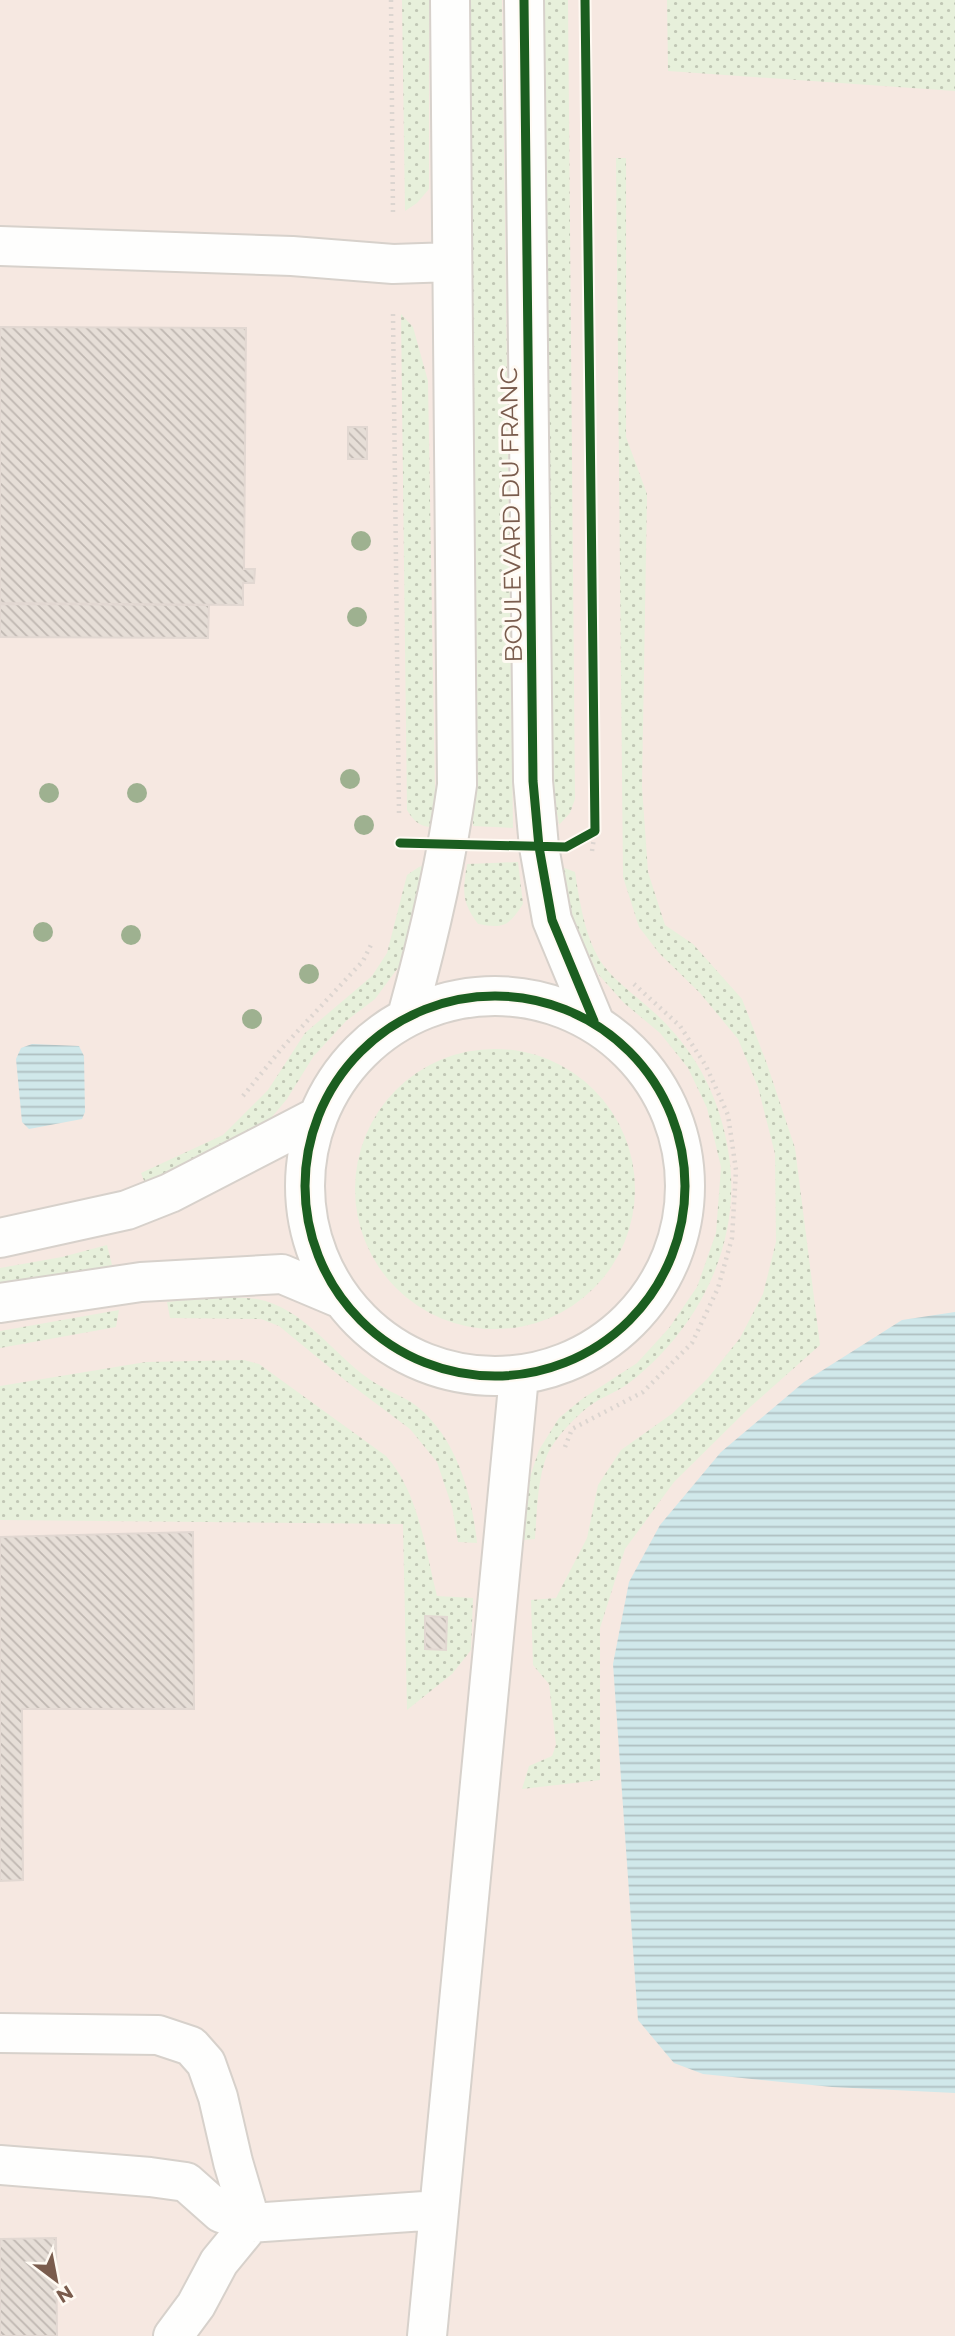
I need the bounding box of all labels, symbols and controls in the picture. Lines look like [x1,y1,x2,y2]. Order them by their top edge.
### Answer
street label: BOULEVARD DU FRANC [494,367,528,663]
north arrow [21,2245,91,2315]
text: N [52,2280,77,2308]

